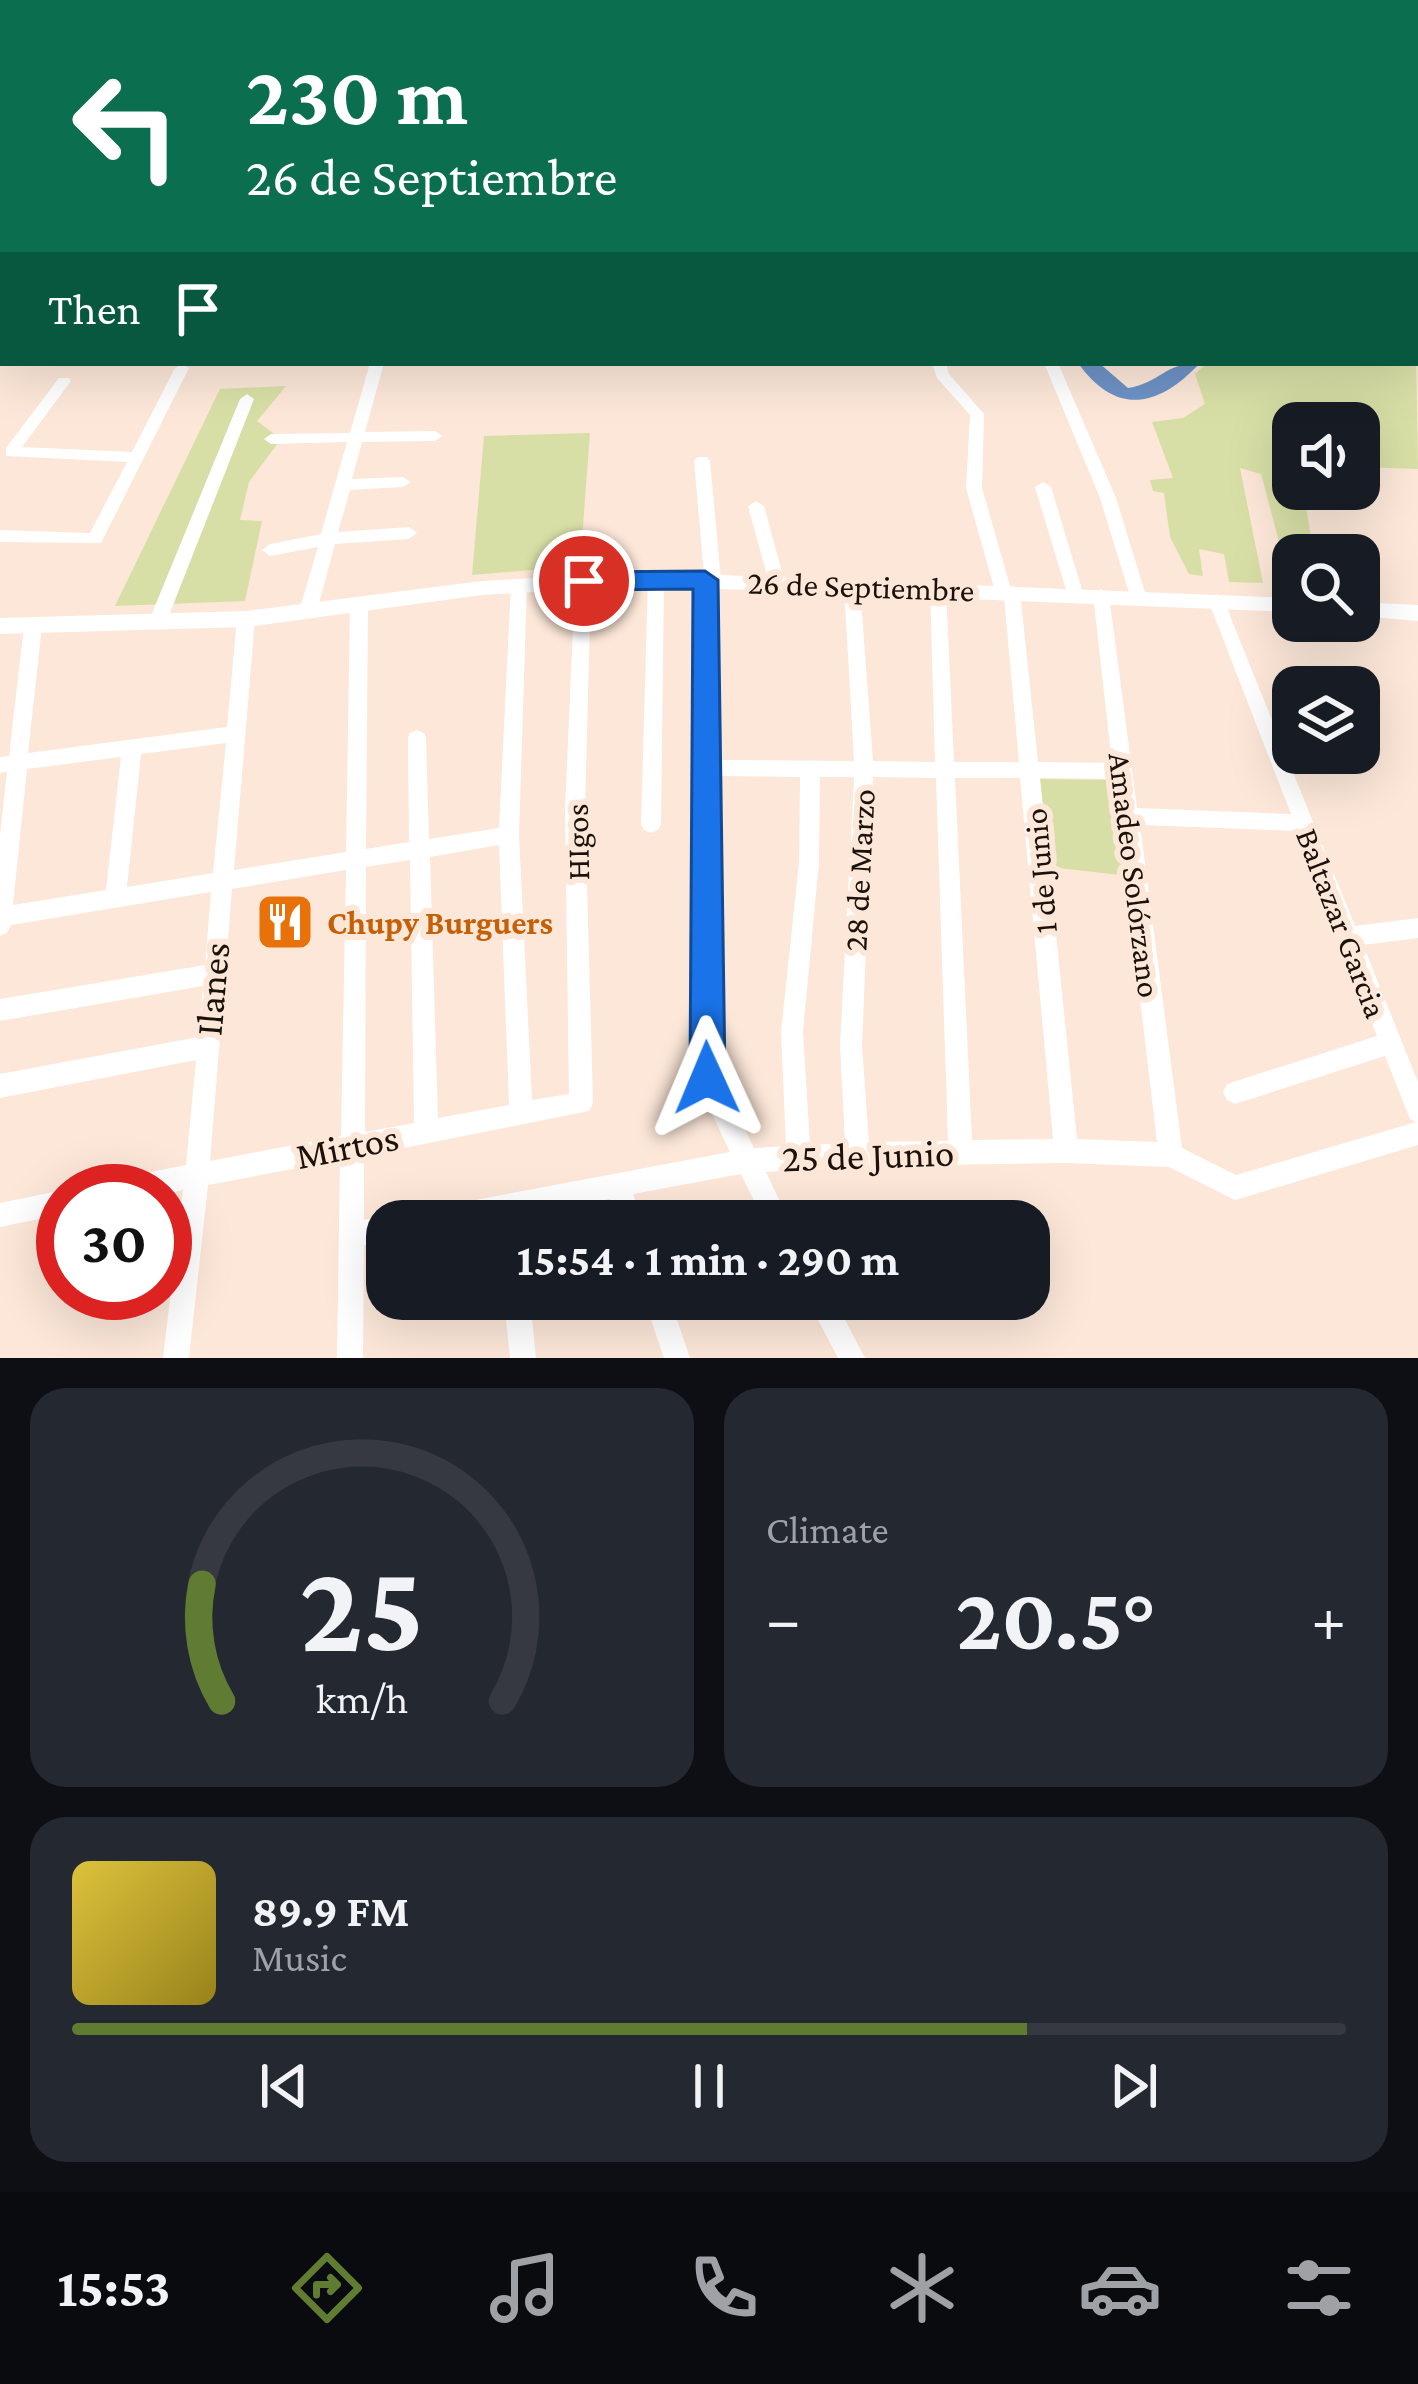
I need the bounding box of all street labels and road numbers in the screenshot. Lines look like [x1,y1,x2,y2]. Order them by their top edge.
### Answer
street label: 26 de Septiembre [747,564,975,608]
street label: Amadeo Solórzano [1102,750,1168,1000]
street label: 28 de Marzo [836,788,882,952]
street label: HIgos [558,803,596,881]
street label: 1 de Junio [1016,807,1064,935]
street label: Baltazar Garcia [1289,823,1395,1023]
street label: Ilanes [187,941,237,1037]
street label: Mirtos [292,1115,402,1177]
street label: 25 de Junio [781,1131,955,1179]

